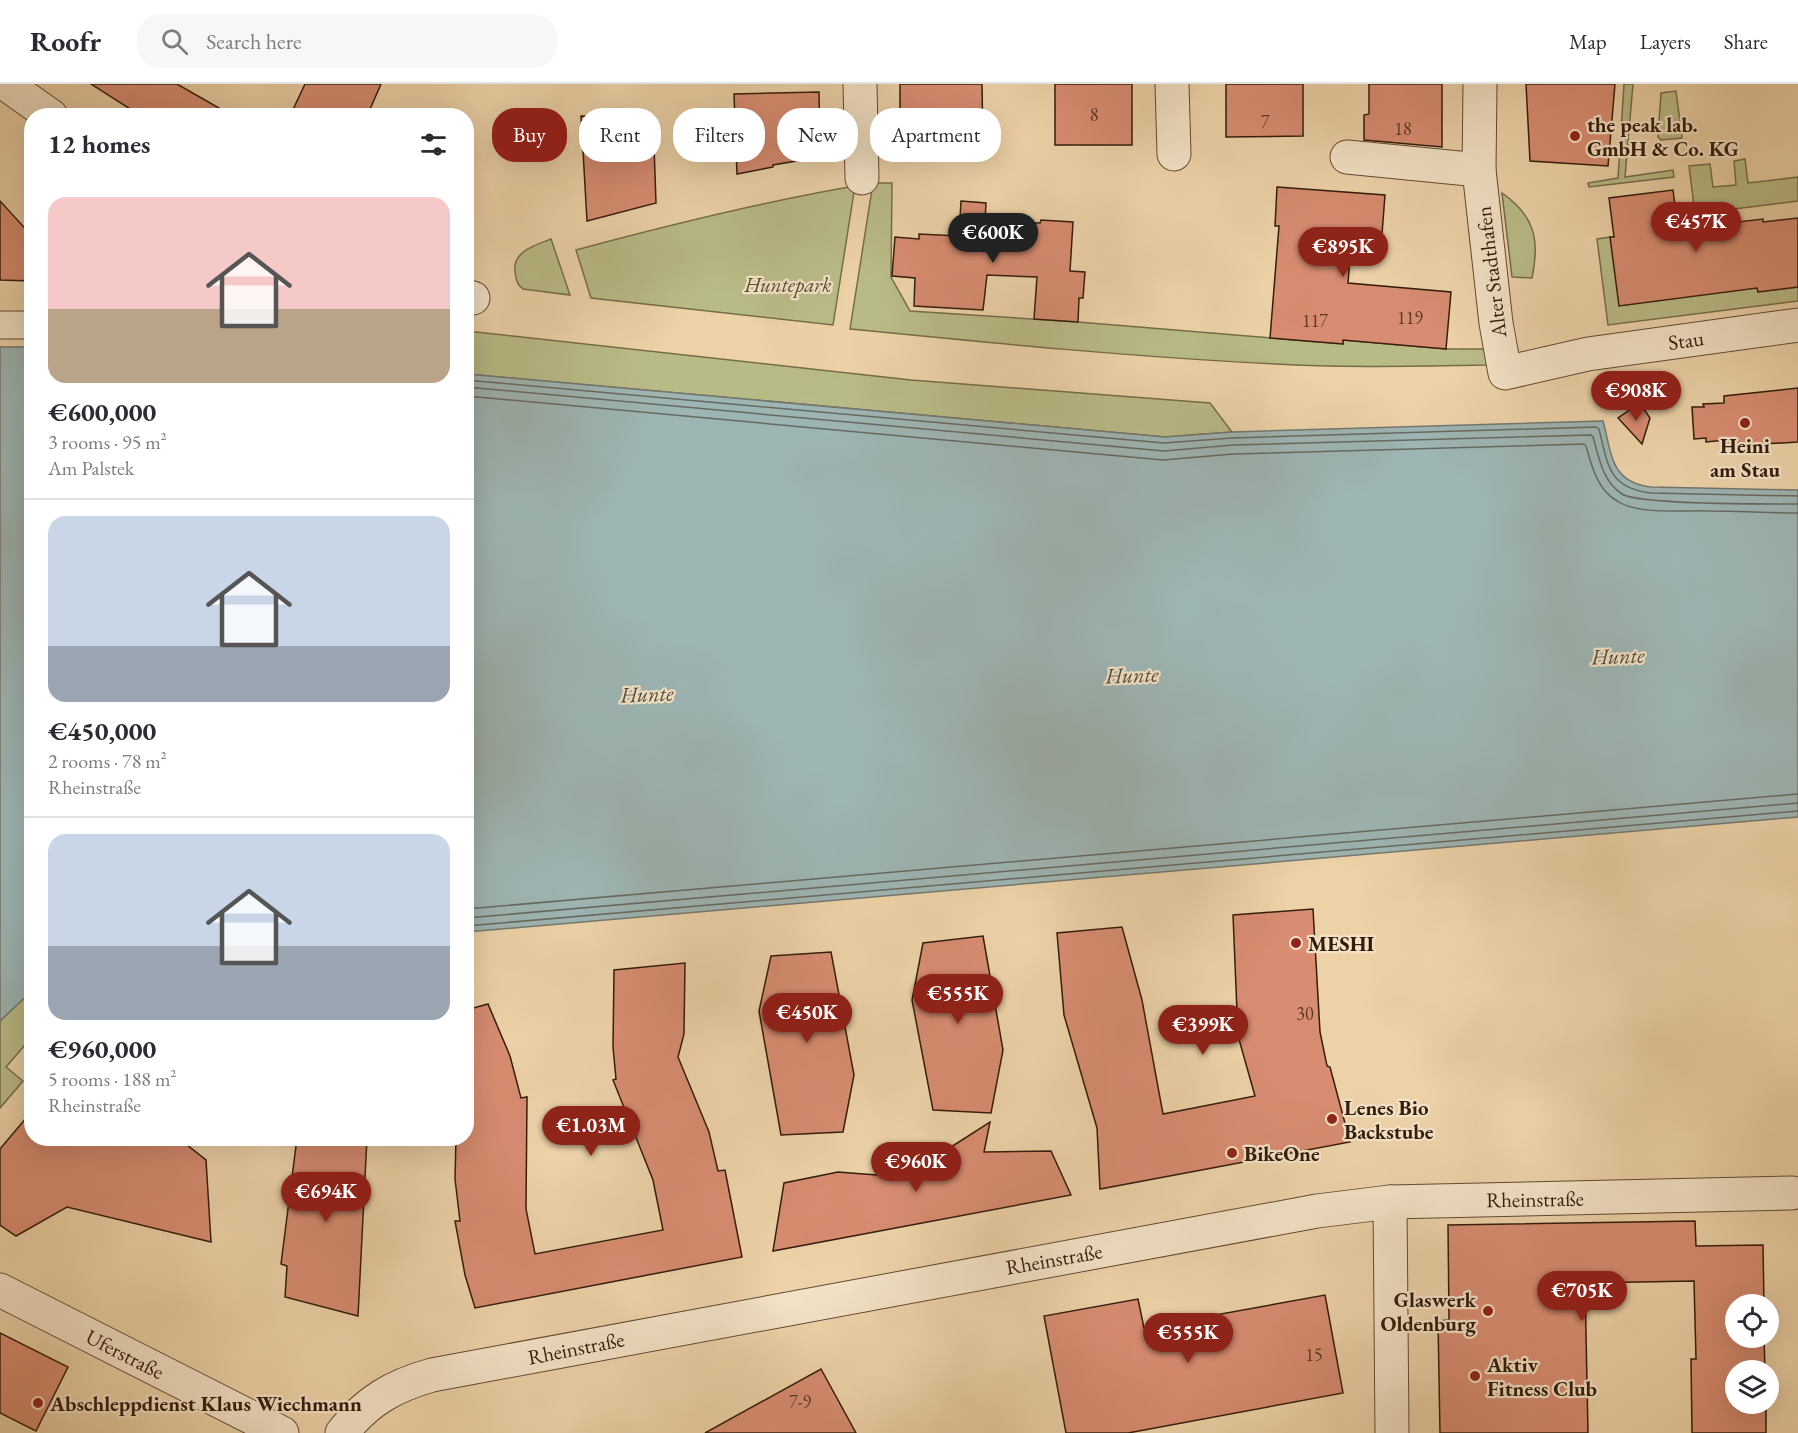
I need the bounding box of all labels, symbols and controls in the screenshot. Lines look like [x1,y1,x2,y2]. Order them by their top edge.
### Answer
search box [137,14,557,68]
text: Roofr [30,23,101,59]
icon: search [158,25,191,58]
text: Search here [206,27,302,56]
text: Map [1569,28,1607,55]
text: Layers [1640,28,1691,55]
text: Share [1724,28,1768,55]
house number: 8 [1090,103,1098,126]
chip: Buy [492,108,567,162]
chip: Rent [579,108,661,162]
chip: Filters [673,108,765,162]
chip: New [777,108,858,162]
chip: Apartment [870,108,1001,162]
house number: 7 [1261,110,1270,133]
place label: the peak lab. GmbH & Co. KG [1587,111,1739,162]
house number: 18 [1394,117,1412,140]
text: 12 homes [48,127,150,161]
icon: filters [417,128,450,161]
marker: the peak lab. GmbH & Co. KG [1568,129,1582,143]
pin: €457K [1654,202,1738,253]
street label: Alter Stadthafen [1470,205,1513,340]
text: €457K [1665,208,1727,234]
pin: €600K [951,213,1035,264]
text: €600K [962,219,1024,245]
pin: €895K [1301,227,1385,278]
text: €895K [1312,233,1374,259]
icon: home [195,236,303,344]
park label: Huntepark [743,271,832,298]
house number: 119 [1397,306,1423,329]
house number: 117 [1302,309,1328,332]
street label: Stau [1666,324,1706,356]
pin: €908K [1594,371,1678,422]
text: €908K [1605,377,1667,403]
text: €600,000 [48,395,156,429]
marker: Heini am Stau [1738,416,1752,430]
text: 3 rooms · 95 m² [48,429,167,455]
place label: Heini am Stau [1710,432,1780,483]
text: Am Palstek [48,455,134,481]
icon: home [195,555,303,663]
water label: Hunte [1590,641,1645,671]
water label: Hunte [1104,660,1159,690]
water label: Hunte [619,679,674,709]
text: €450,000 [48,714,156,748]
text: 2 rooms · 78 m² [48,748,167,774]
text: Rheinstraße [48,774,141,800]
icon: home [195,873,303,981]
place label: MESHI [1308,930,1375,957]
marker: MESHI [1289,936,1303,950]
pin: €555K [916,974,1000,1025]
text: €555K [927,980,989,1006]
pin: €450K [765,993,849,1044]
text: €450K [776,999,838,1025]
house number: 30 [1296,1002,1314,1025]
pin: €399K [1161,1005,1245,1056]
text: €399K [1172,1011,1234,1037]
text: €960,000 [48,1032,156,1066]
text: 5 rooms · 188 m² [48,1066,176,1092]
text: Rheinstraße [48,1092,141,1118]
place label: Lenes Bio Backstube [1344,1094,1434,1145]
pin: €1.03M [542,1106,640,1157]
text: €1.03M [556,1112,626,1138]
marker: Lenes Bio Backstube [1325,1112,1339,1126]
place label: BikeOne [1244,1140,1320,1167]
pin: €960K [874,1142,958,1193]
marker: BikeOne [1225,1146,1239,1160]
text: €960K [885,1148,947,1174]
pin: €694K [284,1172,368,1223]
text: €694K [295,1178,357,1204]
street label: Rheinstraße [1486,1185,1584,1213]
street label: Rheinstraße [1004,1237,1104,1281]
pin: €705K [1540,1271,1624,1322]
text: €705K [1551,1277,1613,1303]
place label: Glaswerk Oldenburg [1381,1286,1477,1337]
map controls [1725,1294,1779,1414]
button: locate [1725,1294,1779,1348]
marker: Glaswerk Oldenburg [1481,1304,1495,1318]
pin: €555K [1146,1313,1230,1364]
text: €555K [1157,1319,1219,1345]
street label: Uferstraße [81,1323,169,1385]
street label: Rheinstraße [525,1325,627,1371]
house number: 15 [1305,1343,1323,1366]
place label: Aktiv Fitness Club [1486,1351,1597,1402]
button: layers [1725,1360,1779,1414]
marker: Aktiv Fitness Club [1468,1369,1482,1383]
place label: Abschleppdienst Klaus Wiechmann [49,1390,362,1417]
house number: 7-9 [789,1390,811,1413]
marker: Abschleppdienst Klaus Wiechmann [31,1396,45,1410]

